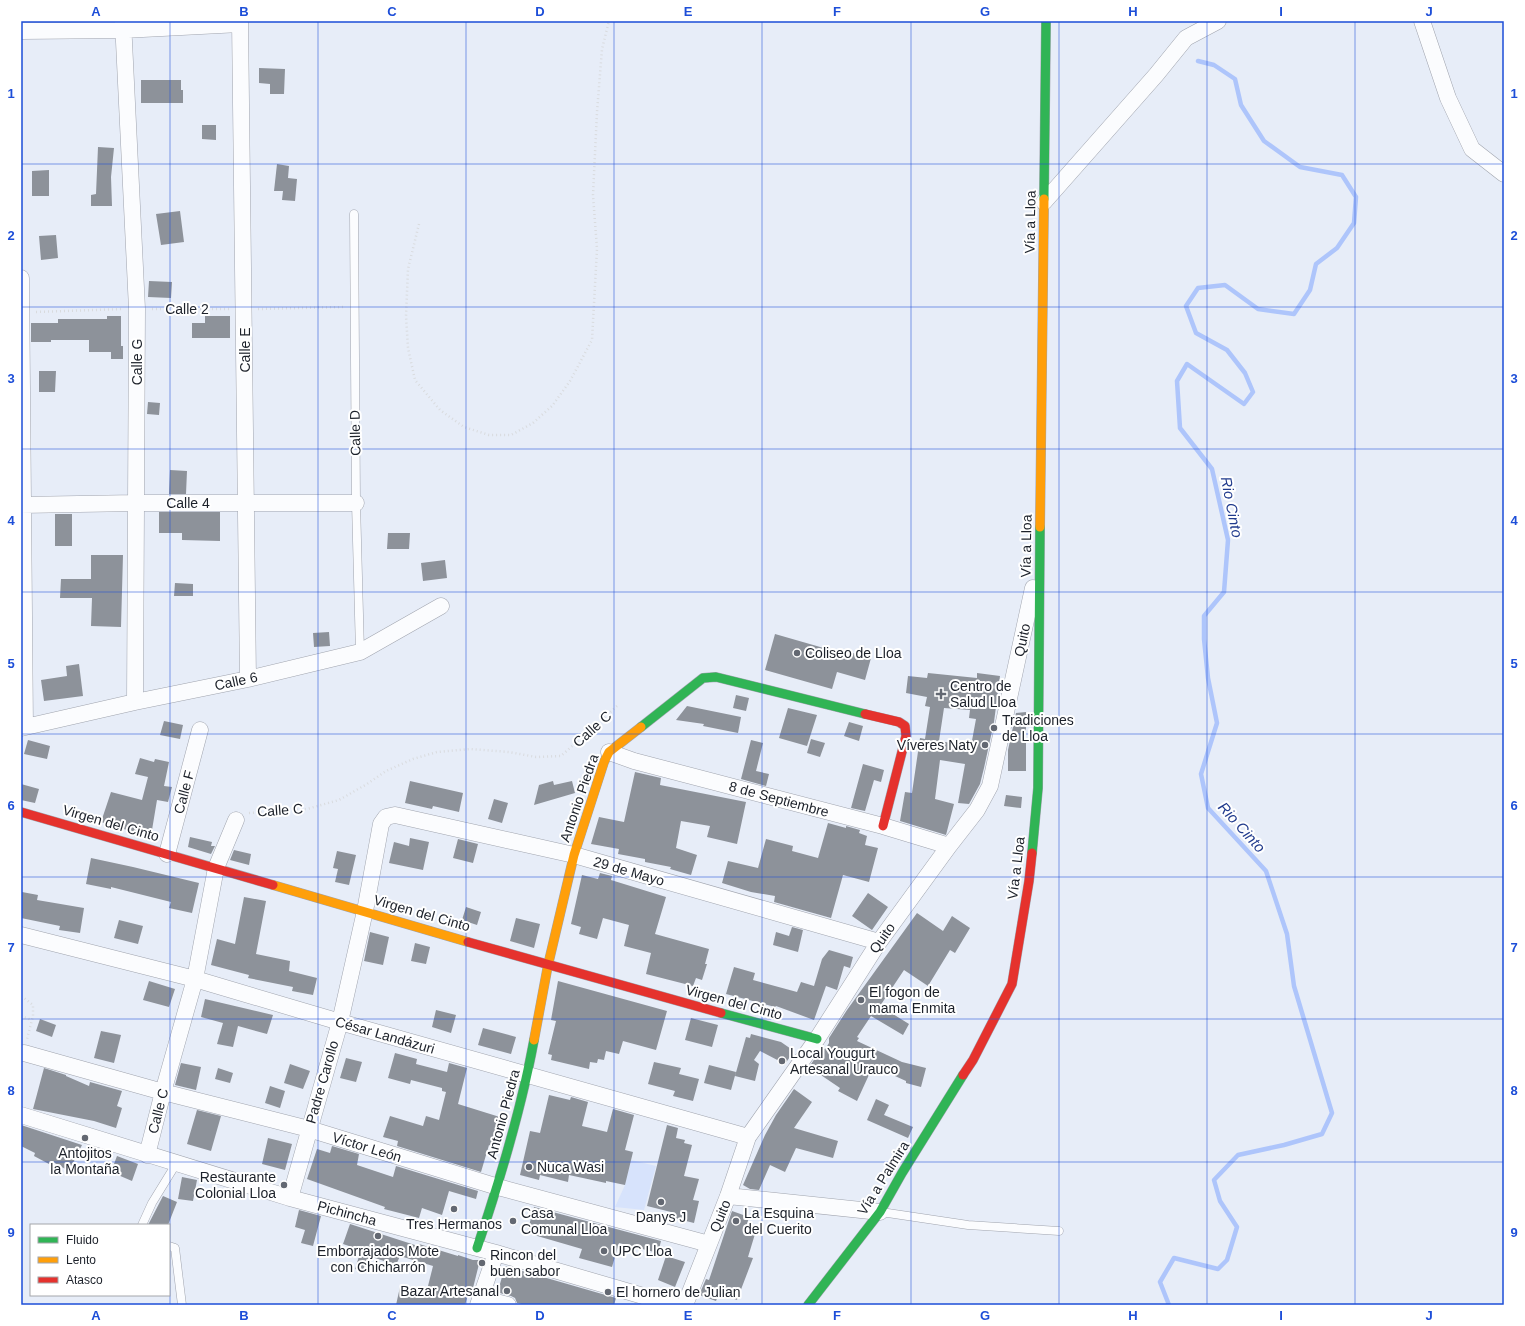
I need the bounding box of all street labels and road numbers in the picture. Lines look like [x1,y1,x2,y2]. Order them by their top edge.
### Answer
street label: Vía a Lloa [1021,190,1039,254]
street label: Calle 2 [165,301,209,317]
street label: Calle E [237,327,253,373]
street label: Calle G [129,339,145,385]
street label: Calle D [347,410,363,456]
street label: Calle 4 [166,495,210,511]
street label: Vía a Lloa [1017,514,1035,578]
street label: Quito [1011,622,1033,658]
street label: Calle 6 [213,669,259,693]
street label: Calle C [570,708,614,750]
street label: Antonio Piedra [556,752,602,844]
street label: Calle F [171,769,197,815]
street label: 8 de Septiembre [727,778,831,820]
street label: Calle C [257,800,303,820]
street label: Virgen del Cinto [61,802,161,844]
street label: Vía a Lloa [1004,836,1028,900]
street label: 29 de Mayo [592,853,667,889]
street label: Virgen del Cinto [372,892,472,934]
street label: Quito [866,920,898,956]
street label: Virgen del Cinto [684,981,784,1023]
street label: César Landázuri [333,1013,437,1057]
street label: Padre Carollo [303,1038,342,1125]
street label: Antonio Piedra [483,1067,523,1160]
street label: Calle C [145,1087,171,1135]
street label: Víctor León [330,1129,404,1165]
street label: Vía a Palmira [854,1138,912,1218]
street label: Pichincha [316,1197,379,1229]
street label: Quito [706,1197,734,1235]

